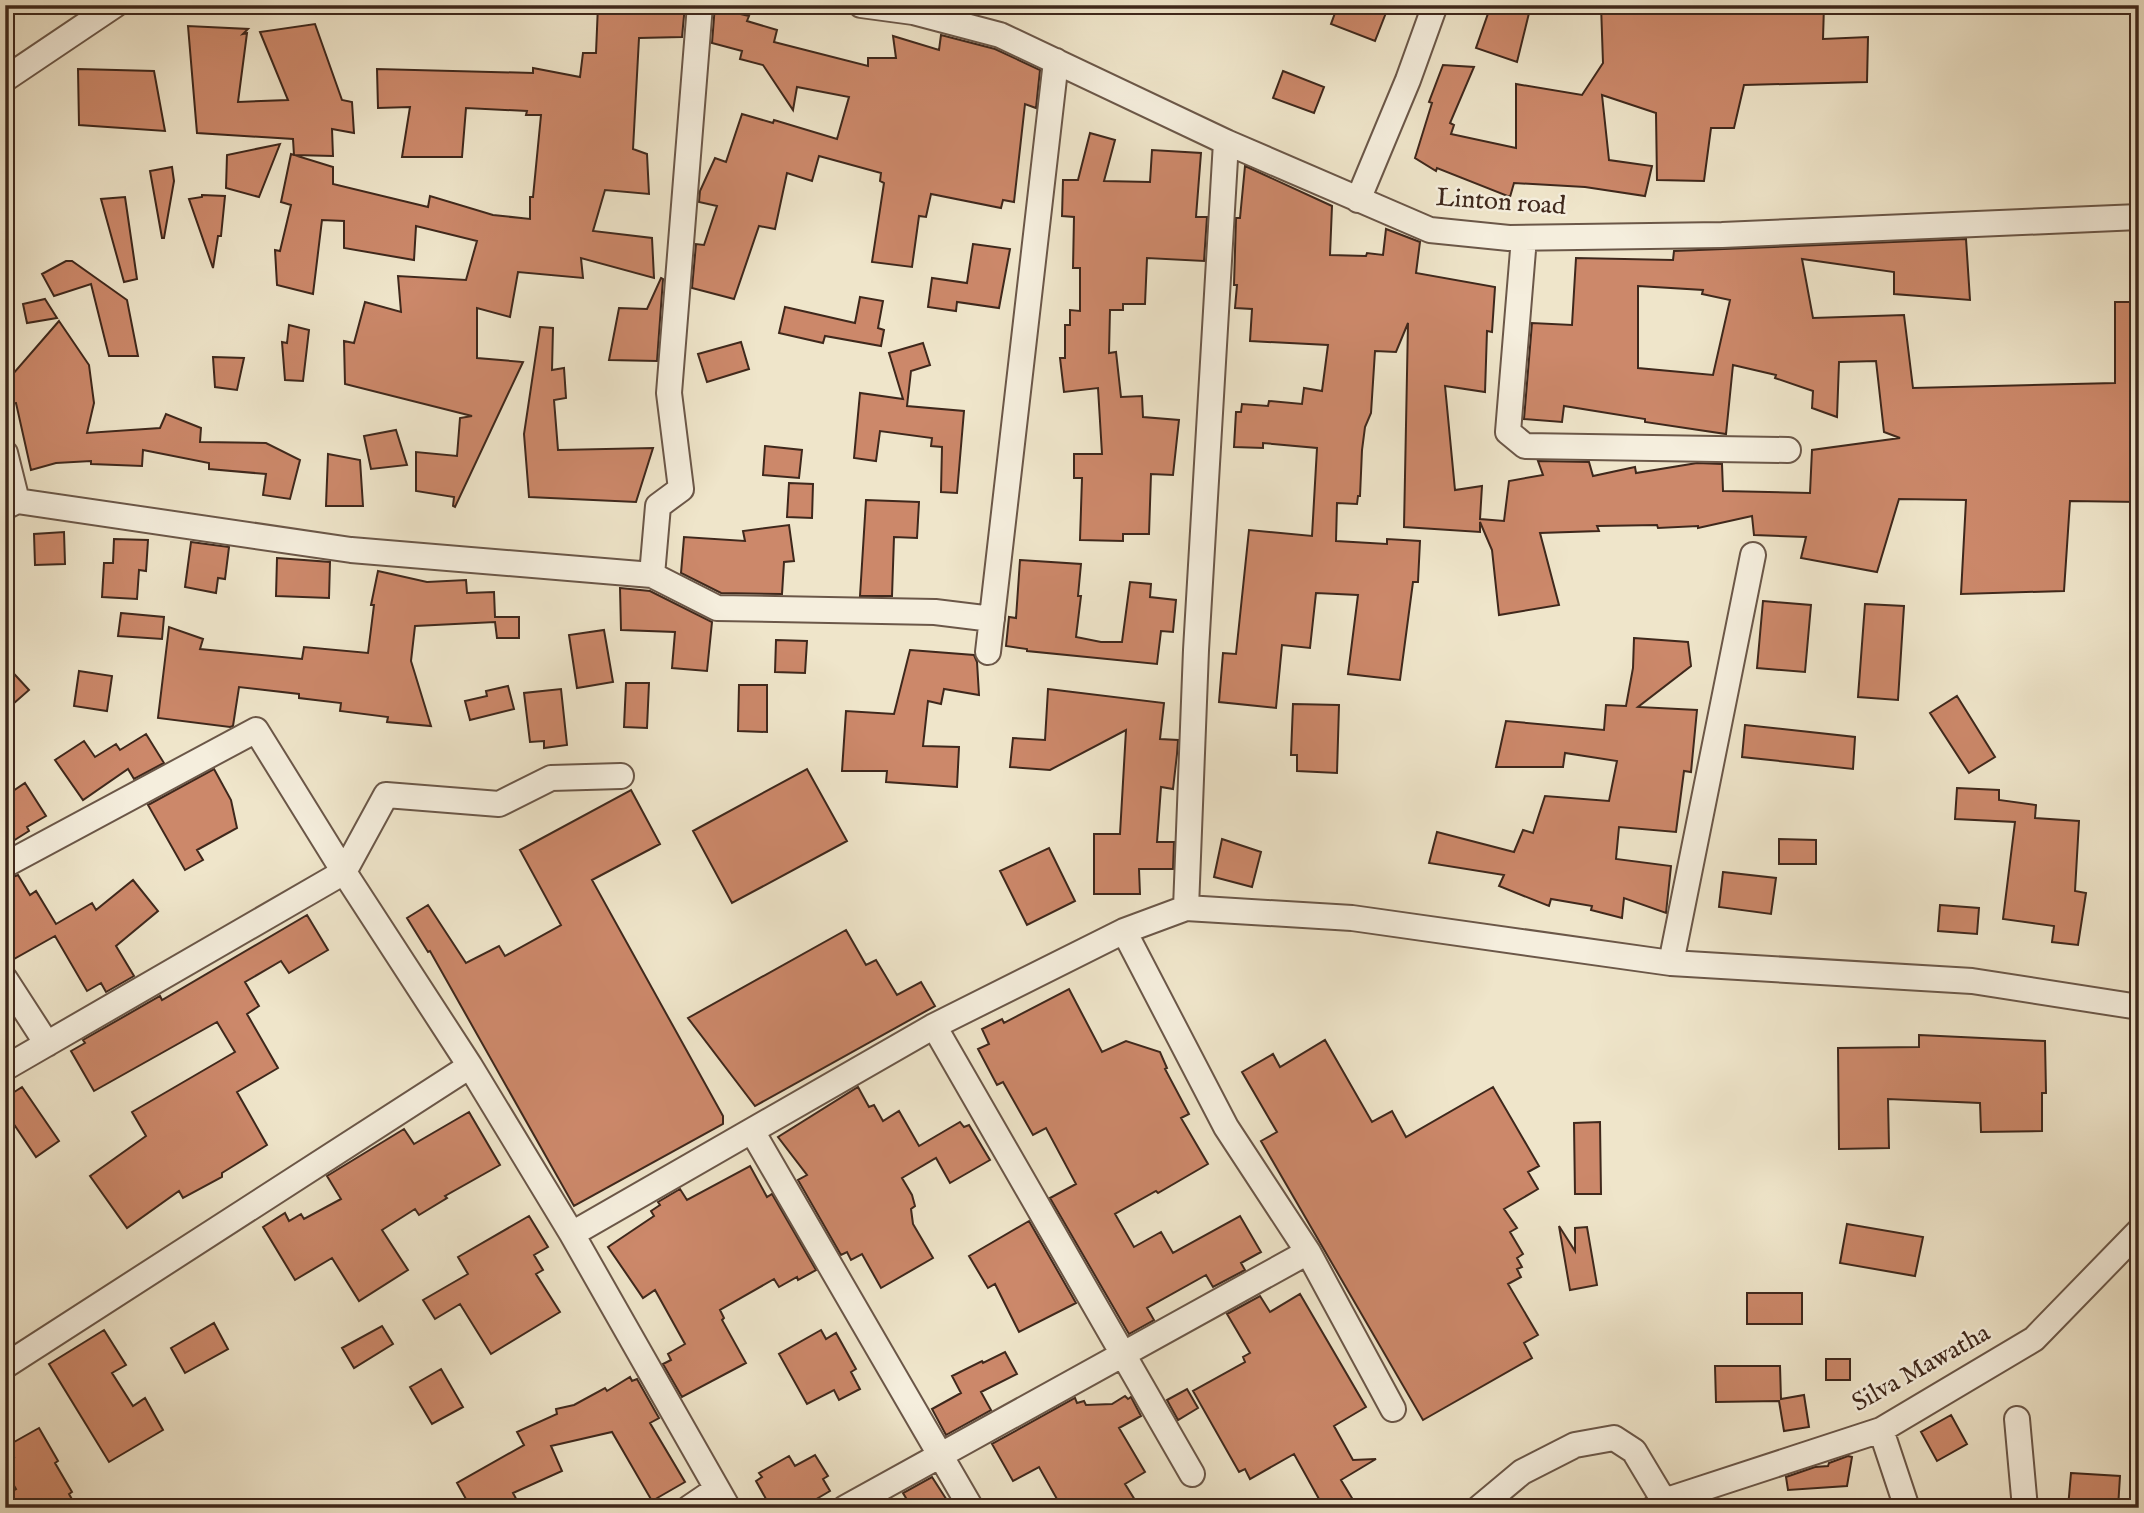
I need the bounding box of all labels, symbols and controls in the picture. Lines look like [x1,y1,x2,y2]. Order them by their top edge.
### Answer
street label: Linton road [1435,181,1567,223]
street label: Silva Mawatha [1846,1316,1997,1420]

